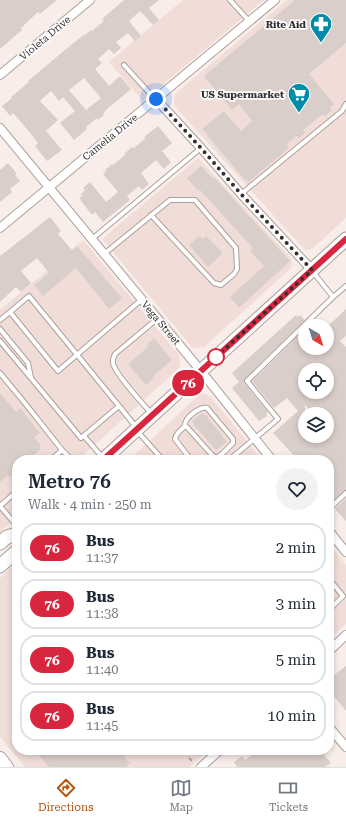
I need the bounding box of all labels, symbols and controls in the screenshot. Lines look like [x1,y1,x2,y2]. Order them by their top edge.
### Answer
pharmacy icon: Rite Aid [308,11,334,44]
street label: Violeta Drive [17,13,73,62]
place label: Rite Aid [266,19,306,30]
supermarket icon: US Supermarket [286,81,312,114]
your location [146,89,166,109]
place label: US Supermarket [201,89,284,100]
street label: Camelia Drive [80,111,140,162]
street label: Vega Street [139,299,183,347]
north arrow [298,319,334,355]
map controls [298,319,334,443]
unlabelled marker [207,348,225,366]
button: locate [298,363,334,399]
line badge: 76 [170,370,206,396]
text: 76 [180,375,196,391]
button: layers [298,407,334,443]
button: heart [276,468,318,510]
text: Metro 76 [28,470,111,493]
text: Walk · 4 min · 250 m [28,497,152,512]
text: Bus [86,532,114,550]
text: 2 min [276,539,316,557]
text: 76 [44,540,60,556]
text: 11:37 [86,550,118,565]
text: Bus [86,588,114,606]
text: 3 min [276,595,316,613]
text: 76 [44,596,60,612]
text: 11:38 [86,606,118,621]
text: Bus [86,644,114,662]
text: 5 min [276,651,316,669]
text: 76 [44,652,60,668]
text: 11:40 [86,662,118,677]
text: Bus [86,700,114,718]
text: 10 min [267,707,316,725]
text: 76 [44,708,60,724]
text: 11:45 [86,718,118,733]
tab: Directions [38,777,93,814]
tab: Map [169,777,193,814]
tab: Tickets [269,777,308,814]

